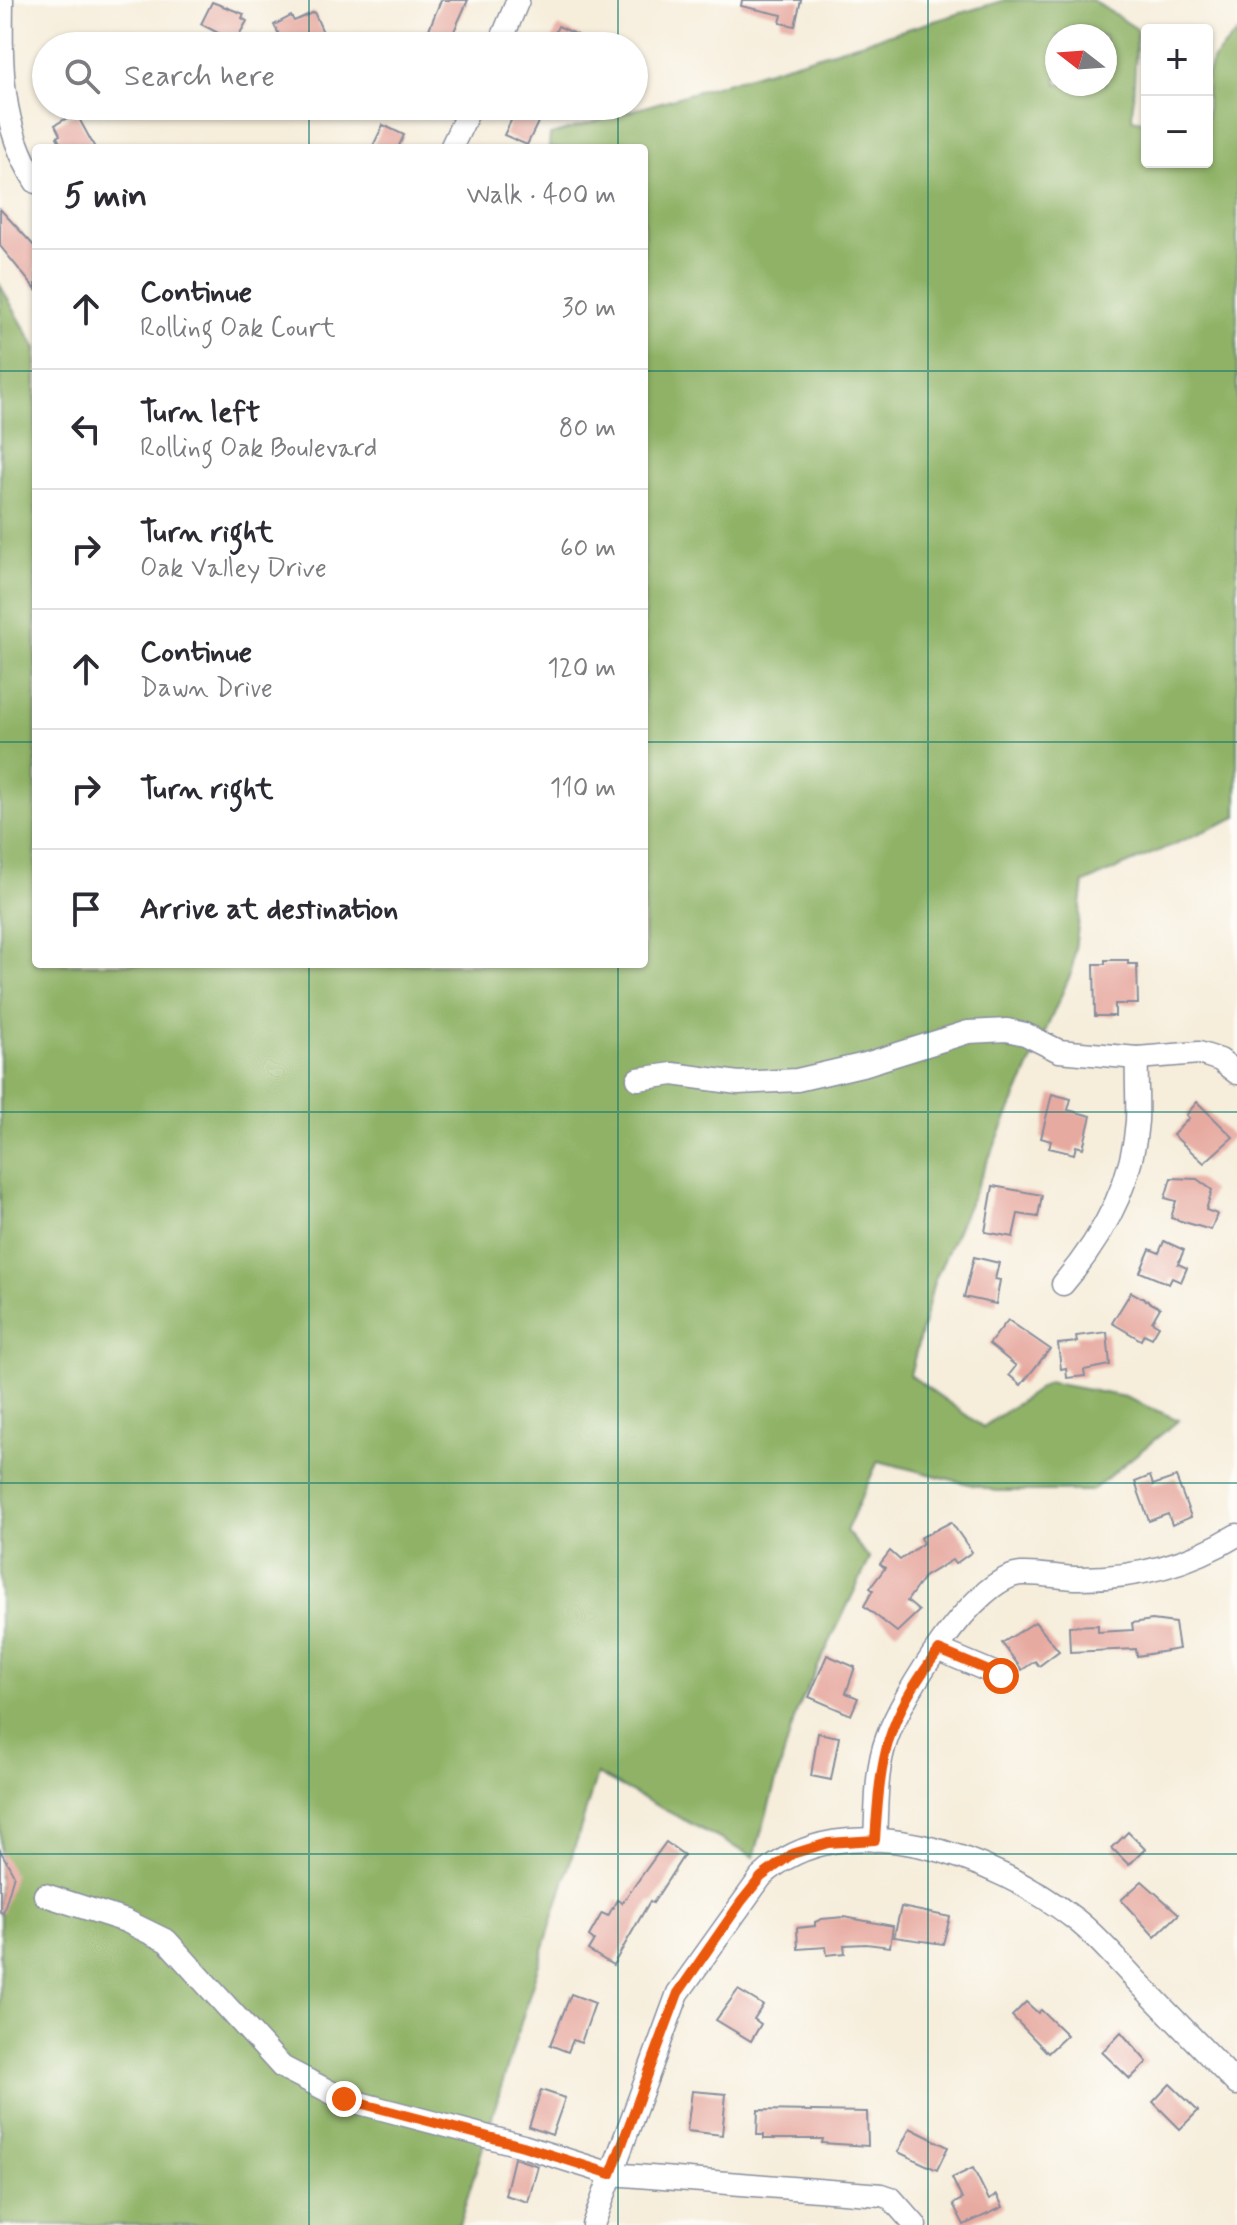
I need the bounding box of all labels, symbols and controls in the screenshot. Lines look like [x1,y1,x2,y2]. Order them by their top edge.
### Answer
north arrow [1045,24,1117,96]
map controls [1141,24,1213,168]
button: + [1141,24,1213,96]
search box [32,32,648,120]
icon: search [60,54,104,98]
text: Search here [124,57,275,96]
button: − [1141,96,1213,168]
text: 5 min [64,174,147,219]
text: Walk · 400 m [466,179,616,213]
text: Continue [140,273,252,312]
icon: ahead [64,287,108,331]
text: 30 m [562,292,616,326]
text: Rolling Oak Court [140,312,336,346]
text: Turn left [140,393,260,432]
icon: left [64,407,108,451]
text: 80 m [559,412,616,446]
text: Rolling Oak Boulevard [140,432,377,466]
text: Turn right [140,513,273,552]
icon: right [64,527,108,571]
text: 60 m [560,532,616,566]
text: Oak Valley Drive [140,552,327,586]
text: Continue [140,633,252,672]
icon: ahead [64,647,108,691]
text: 120 m [547,652,616,686]
text: Dawn Drive [140,672,273,706]
icon: right [64,767,108,811]
text: Turn right [140,770,273,809]
text: 110 m [550,772,616,806]
icon: arrive [64,887,108,931]
text: Arrive at destination [140,890,398,929]
route start [983,1658,1019,1694]
route end [326,2081,362,2117]

